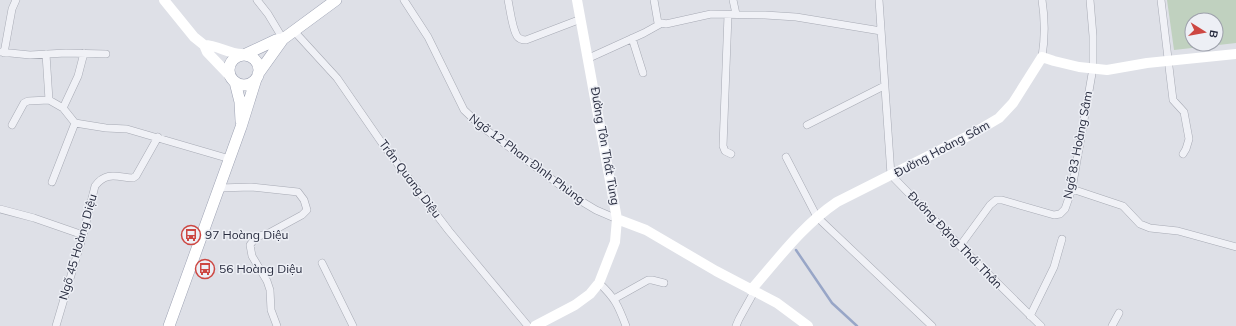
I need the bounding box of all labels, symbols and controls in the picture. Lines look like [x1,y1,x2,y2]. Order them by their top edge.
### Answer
north arrow [1184,12,1224,52]
text: B [1206,29,1221,39]
street label: Đường Tôn Thất Tùng [588,86,623,206]
street label: Ngõ 83 Hoàng Sâm [1060,90,1095,200]
street label: Ngõ 12 Phan Đình Phùng [466,110,588,207]
street label: Đường Hoàng Sâm [891,117,992,180]
street label: Trần Quang Diệu [376,137,445,221]
street label: Đường Đặng Thái Thân [905,188,1006,292]
street label: Ngõ 45 Hoàng Diệu [55,192,100,302]
bus stop icon: 97 Hoàng Diệu [180,224,202,246]
place label: 97 Hoàng Diệu [205,227,288,242]
bus stop icon: 56 Hoàng Diệu [194,258,216,280]
place label: 56 Hoàng Diệu [219,261,302,276]

